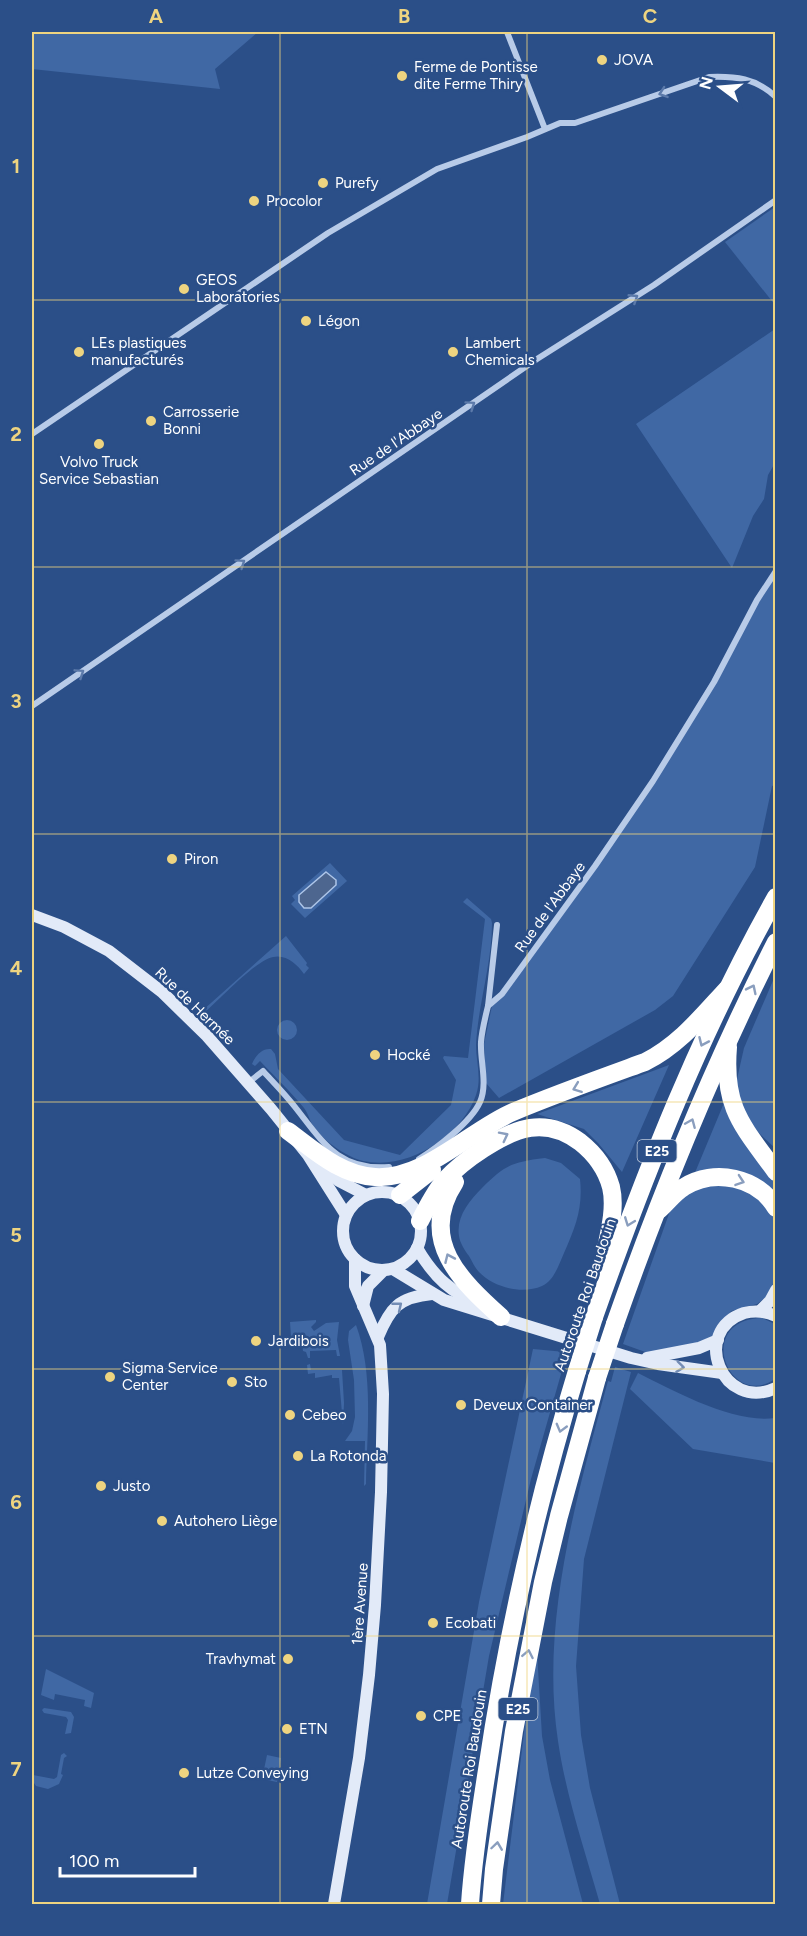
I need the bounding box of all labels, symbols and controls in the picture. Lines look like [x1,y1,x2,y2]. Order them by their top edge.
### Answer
text: A [149,4,164,28]
text: B [398,4,410,28]
text: C [643,4,657,28]
place label: JOVA [614,51,653,69]
marker: JOVA [595,53,609,67]
north arrow [690,57,750,117]
place label: Ferme de Pontisse dite Ferme Thiry [414,58,538,93]
marker: Ferme de Pontisse dite Ferme Thiry [395,69,409,83]
text: N [695,74,717,92]
one-way arrow [658,85,669,98]
text: 1 [12,154,20,178]
place label: Purefy [335,174,379,192]
marker: Purefy [316,176,330,190]
place label: Procolor [266,192,322,210]
marker: Procolor [247,194,261,208]
place label: GEOS Laboratories [196,271,280,306]
marker: GEOS Laboratories [177,282,191,296]
one-way arrow [628,293,638,305]
place label: Légon [318,312,360,330]
marker: Légon [299,314,313,328]
place label: LEs plastiques manufacturés [91,334,187,369]
place label: Lambert Chemicals [465,334,535,369]
marker: LEs plastiques manufacturés [72,345,86,359]
marker: Lambert Chemicals [446,345,460,359]
one-way arrow [464,401,475,412]
place label: Carrosserie Bonni [163,403,239,438]
street label: Rue de l'Abbaye [346,404,446,480]
marker: Carrosserie Bonni [144,414,158,428]
text: 2 [10,422,22,446]
marker: Volvo Truck Service Sebastian [92,437,106,451]
place label: Volvo Truck Service Sebastian [39,453,159,488]
one-way arrow [234,559,245,570]
one-way arrow [74,668,84,680]
text: 3 [10,689,22,713]
place label: Piron [184,850,218,868]
marker: Piron [165,852,179,866]
street label: Rue de l'Abbaye [511,858,589,956]
text: 4 [10,956,23,980]
street label: Rue de Hermée [151,963,239,1049]
one-way arrow [745,985,756,995]
one-way arrow [699,1036,711,1047]
place label: Hocké [387,1046,430,1064]
marker: Hocké [368,1048,382,1062]
one-way arrow [572,1081,583,1093]
one-way arrow [684,1118,696,1129]
one-way arrow [498,1132,509,1144]
road number: E25 [638,1140,676,1162]
one-way arrow [734,1173,745,1186]
street label: Autoroute Roi Baudouin [550,1216,620,1374]
one-way arrow [624,1216,636,1227]
text: 5 [10,1223,22,1247]
one-way arrow [444,1254,456,1265]
one-way arrow [391,1303,402,1314]
place label: Jardibois [268,1332,329,1350]
marker: Jardibois [249,1334,263,1348]
place label: Sigma Service Center [122,1359,218,1394]
one-way arrow [675,1360,684,1373]
marker: Sigma Service Center [103,1370,117,1384]
place label: Sto [244,1373,268,1391]
marker: Sto [225,1375,239,1389]
place label: Deveux Container [473,1396,593,1414]
marker: Deveux Container [454,1398,468,1412]
place label: Cebeo [302,1406,347,1424]
marker: Cebeo [283,1408,297,1422]
one-way arrow [555,1422,568,1432]
place label: La Rotonda [310,1447,386,1465]
marker: La Rotonda [291,1449,305,1463]
place label: Justo [113,1477,151,1495]
marker: Justo [94,1479,108,1493]
text: 6 [10,1490,22,1514]
place label: Autohero Liège [174,1512,277,1530]
marker: Autohero Liège [155,1514,169,1528]
street label: 1ère Avenue [348,1562,372,1646]
place label: Ecobati [445,1614,496,1632]
marker: Ecobati [426,1616,440,1630]
one-way arrow [521,1649,534,1659]
place label: Travhymat [206,1650,276,1668]
marker: Travhymat [281,1652,295,1666]
street label: Autoroute Roi Baudouin [448,1688,490,1850]
road number: E25 [498,1698,538,1720]
place label: CPE [433,1707,461,1725]
marker: CPE [414,1709,428,1723]
place label: ETN [299,1720,328,1738]
marker: ETN [280,1722,294,1736]
text: 7 [10,1757,22,1781]
place label: Lutze Conveying [196,1764,309,1782]
marker: Lutze Conveying [177,1766,191,1780]
scale bar [60,1840,195,1878]
one-way arrow [490,1842,503,1852]
text: 100 m [69,1850,119,1872]

